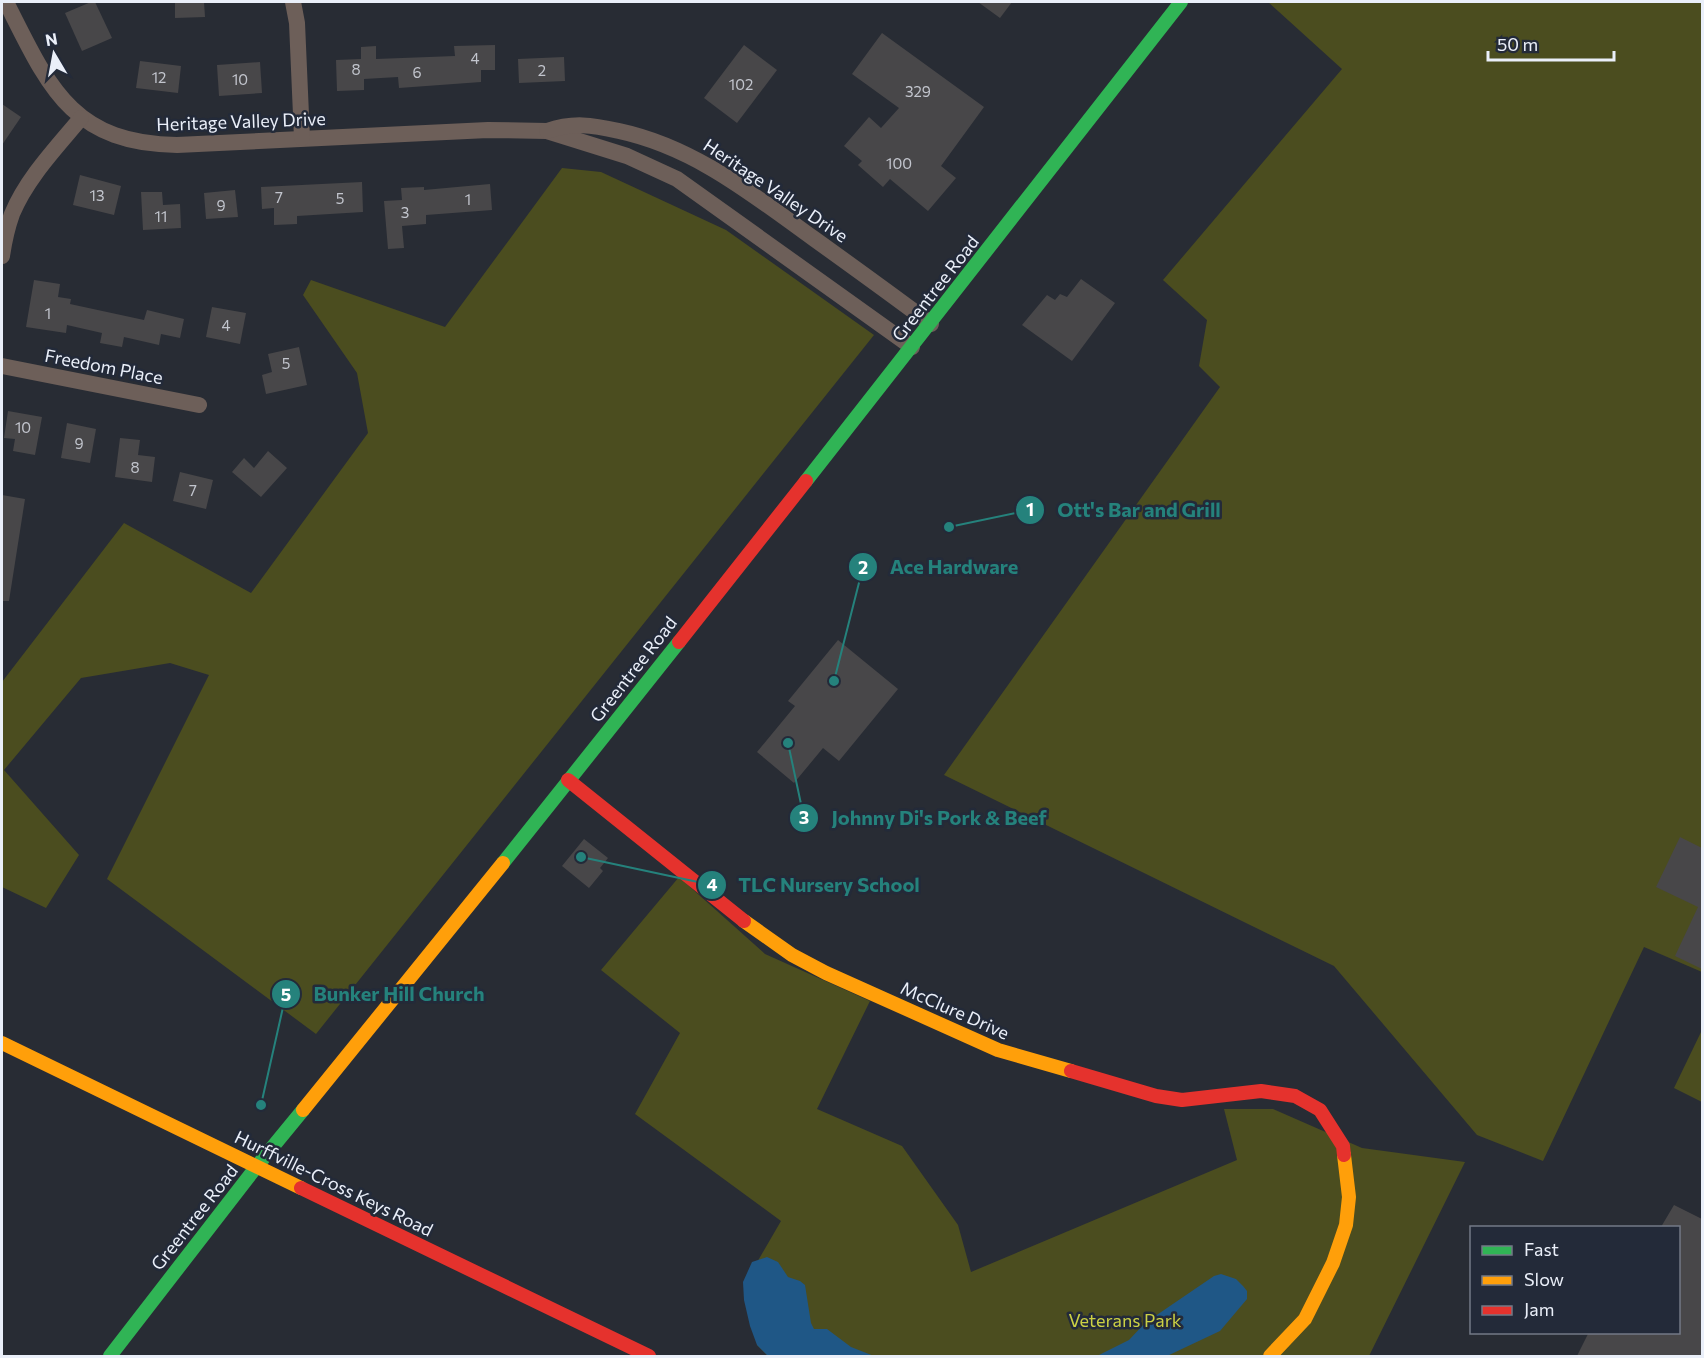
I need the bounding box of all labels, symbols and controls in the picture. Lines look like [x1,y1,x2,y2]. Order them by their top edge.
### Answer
north arrow [24,24,84,84]
scale bar [1488,24,1614,62]
text: N [44,28,59,49]
text: 50 m [1497,33,1538,55]
house number: 4 [471,49,480,67]
house number: 8 [351,60,361,78]
house number: 2 [538,61,546,79]
house number: 6 [412,63,422,81]
house number: 12 [152,68,166,86]
house number: 10 [232,70,248,88]
house number: 102 [729,75,753,93]
house number: 329 [905,82,931,100]
street label: Heritage Valley Drive [156,107,326,135]
street label: Heritage Valley Drive [700,133,852,247]
house number: 100 [886,154,912,172]
house number: 13 [90,186,104,204]
house number: 7 [275,188,283,206]
house number: 5 [336,189,344,207]
house number: 1 [465,190,471,208]
house number: 9 [216,196,226,214]
house number: 3 [401,203,409,221]
house number: 11 [155,207,167,225]
street label: Greentree Road [887,231,983,345]
house number: 1 [45,304,51,322]
house number: 4 [222,316,231,334]
street label: Freedom Place [43,344,165,388]
house number: 5 [282,354,290,372]
house number: 10 [15,418,31,436]
house number: 9 [74,434,84,452]
house number: 8 [130,458,140,476]
house number: 7 [189,481,197,499]
callout: Ott's Bar and Grill [1015,491,1233,529]
text: Ott's Bar and Grill [1057,497,1221,521]
text: 1 [1026,498,1034,520]
callout: Ace Hardware [848,548,1030,586]
text: Ace Hardware [890,554,1018,578]
text: 2 [858,556,868,578]
street label: Greentree Road [585,612,681,726]
callout: Johnny Di's Pork & Beef [789,799,1058,837]
text: Johnny Di's Pork & Beef [831,805,1047,829]
text: 3 [799,806,809,828]
callout: TLC Nursery School [697,866,932,904]
text: TLC Nursery School [738,872,920,896]
text: 4 [706,873,718,895]
callout: Bunker Hill Church [271,975,496,1013]
street label: McClure Drive [897,976,1013,1044]
text: Bunker Hill Church [314,981,484,1005]
text: 5 [281,983,291,1005]
street label: Hurffville-Cross Keys Road [231,1125,437,1241]
street label: Greentree Road [146,1160,242,1274]
legend [1470,1226,1680,1334]
text: Fast [1524,1238,1559,1260]
text: Slow [1524,1268,1564,1290]
text: Jam [1524,1298,1554,1320]
park label: Veterans Park [1068,1309,1182,1331]

